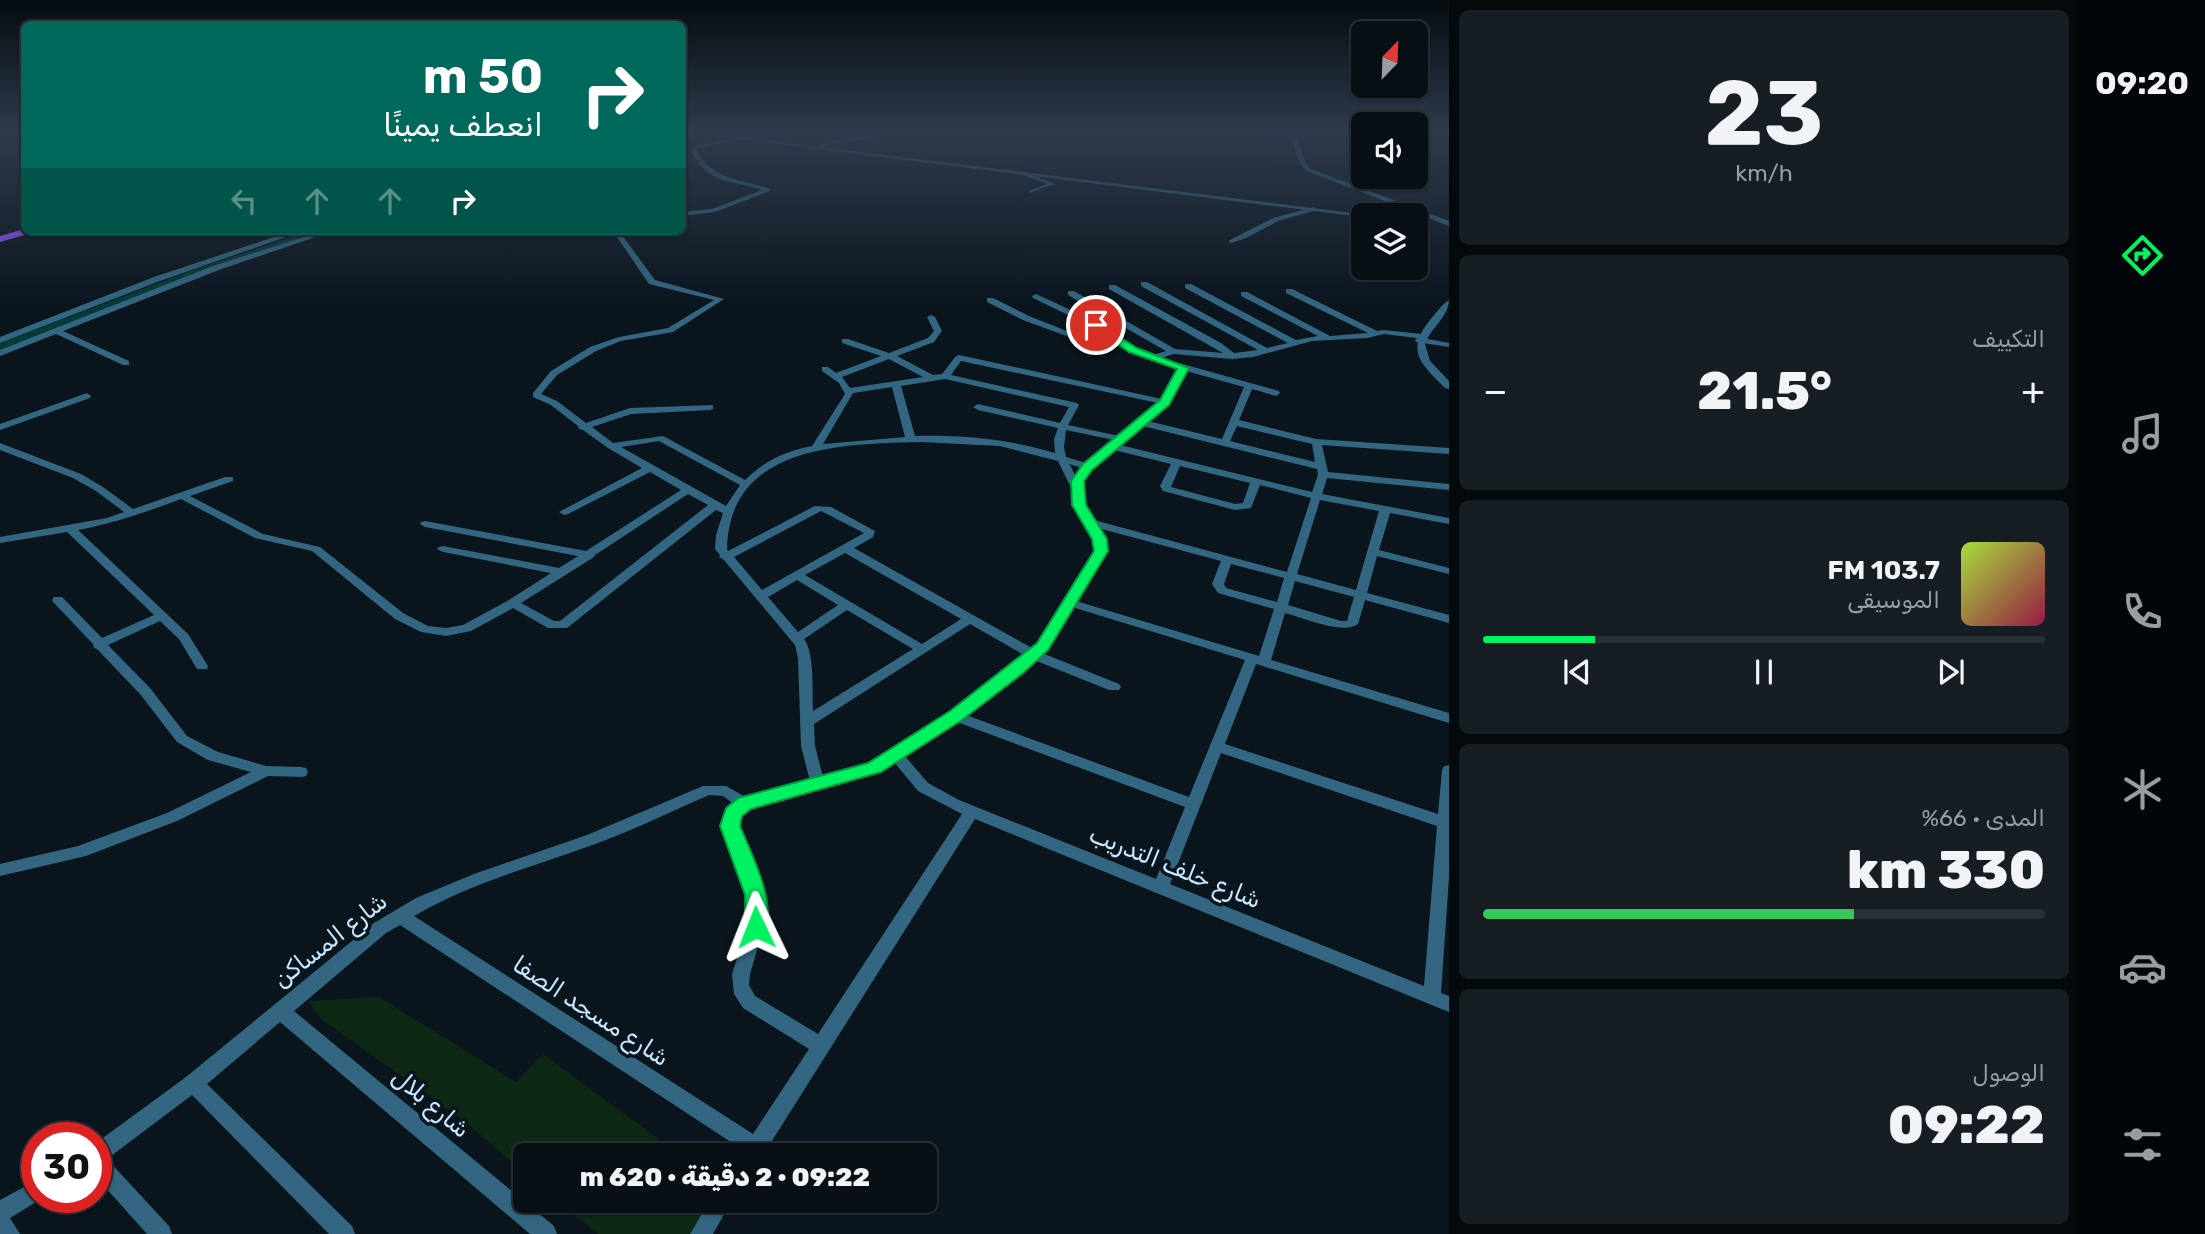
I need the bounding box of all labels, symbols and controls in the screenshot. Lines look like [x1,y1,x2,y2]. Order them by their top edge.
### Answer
north arrow [1351,21,1428,98]
map controls [1351,21,1428,280]
text: 50 m [423,47,543,105]
icon: right [567,49,658,140]
text: 23 [1704,59,1824,167]
text: 09:20 [2095,64,2189,102]
text: انعطف يمينًا [383,106,543,144]
button: sound [1351,112,1428,189]
text: km/h [1735,159,1793,187]
icon: left [225,182,263,220]
icon: ahead [298,182,336,220]
icon: ahead [371,182,409,220]
icon: right [444,182,482,220]
button: layers [1351,203,1428,280]
icon: directions [2118,231,2167,280]
pin [1066,295,1126,355]
icon: arrive [1077,306,1115,344]
text: التكييف [1972,325,2045,353]
text: 21.5° [1697,360,1832,422]
text: − [1483,368,1508,414]
text: + [2021,368,2045,414]
icon: music [2118,409,2167,458]
text: 103.7 FM [1828,555,1940,586]
text: الموسيقى [1847,586,1940,614]
icon: phone [2118,587,2167,636]
icon: previous [1558,653,1596,691]
icon: pause [1745,653,1783,691]
icon: next [1932,653,1970,691]
icon: climate [2118,765,2167,814]
text: المدى · 66% [1921,804,2045,832]
street label: شارع خلف التدريب [1084,820,1265,916]
text: 330 km [1847,839,2045,901]
street label: شارع المساكن [267,887,394,995]
position arrow [719,890,793,964]
icon: car [2118,943,2167,992]
street label: شارع مسجد الصفا [506,950,674,1074]
text: الوصول [1973,1059,2045,1087]
street label: شارع بلال [385,1062,476,1145]
text: 09:22 [1888,1094,2045,1156]
icon: filters [2118,1120,2167,1169]
speed limit sign: 30 [21,1122,112,1213]
text: 09:22 · 2 دقيقة · 620 m [580,1162,870,1193]

